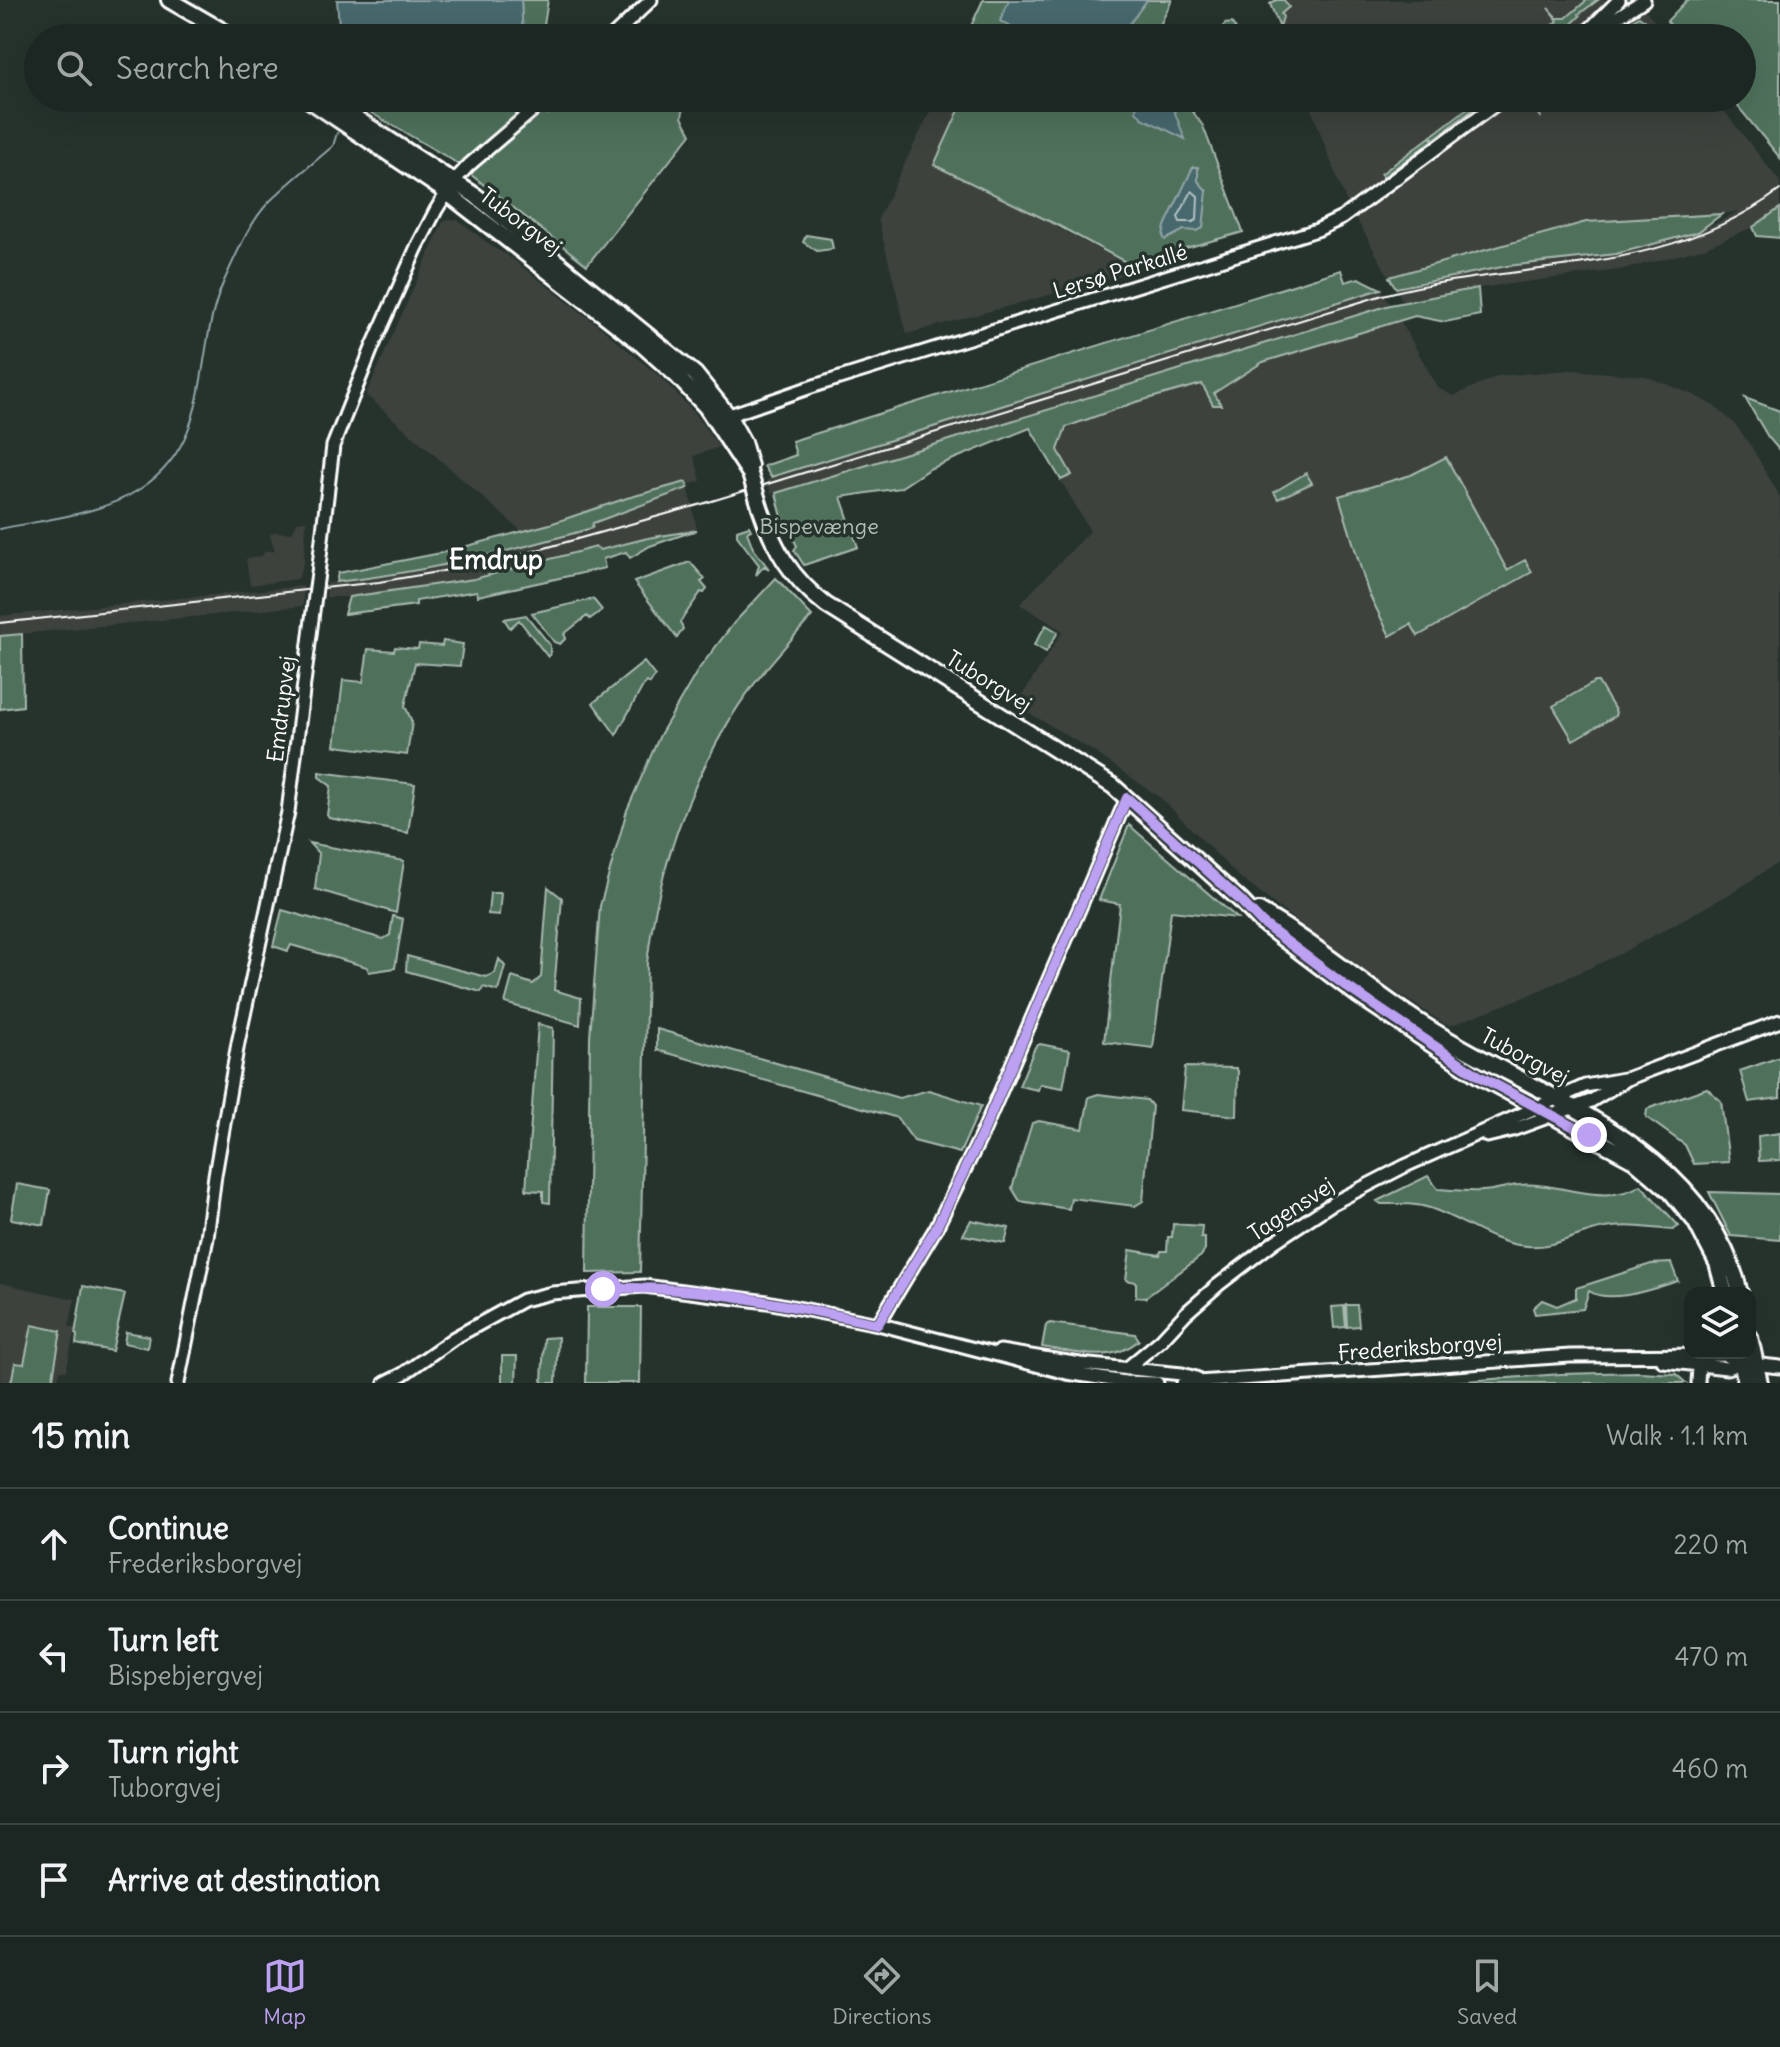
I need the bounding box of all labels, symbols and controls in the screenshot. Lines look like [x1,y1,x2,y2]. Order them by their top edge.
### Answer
search box [24,24,1756,112]
icon: search [52,46,96,90]
text: Search here [116,49,279,87]
street label: Tuborgvej [474,181,568,261]
street label: Lersø Parkallé [1049,237,1191,305]
park label: Bispevænge [759,512,879,540]
district label: Emdrup [449,543,543,576]
street label: Tuborgvej [941,644,1037,718]
street label: Emdrupvej [261,654,301,764]
street label: Tuborgvej [1476,1021,1574,1091]
route end [1571,1117,1607,1153]
street label: Tagensvej [1243,1171,1339,1247]
route start [585,1271,621,1307]
map controls [1684,1287,1756,1359]
button: layers [1684,1287,1756,1359]
street label: Frederiksborgvej [1337,1327,1503,1367]
text: 15 min [32,1414,130,1457]
text: Walk · 1.1 km [1606,1419,1748,1452]
text: Continue [108,1509,229,1547]
icon: ahead [32,1522,76,1566]
text: 220 m [1673,1528,1748,1561]
text: Frederiksborgvej [108,1547,302,1580]
text: Turn left [108,1621,219,1659]
icon: left [32,1634,76,1678]
text: 470 m [1674,1640,1748,1673]
text: Bispebjergvej [108,1659,263,1692]
text: Turn right [108,1733,239,1771]
icon: right [32,1746,76,1790]
text: 460 m [1672,1752,1748,1785]
text: Tuborgvej [108,1771,221,1804]
icon: arrive [32,1858,76,1902]
text: Arrive at destination [108,1861,380,1899]
tab: Map [263,1954,307,2030]
tab: Directions [832,1954,932,2030]
tab: Saved [1457,1954,1517,2030]

